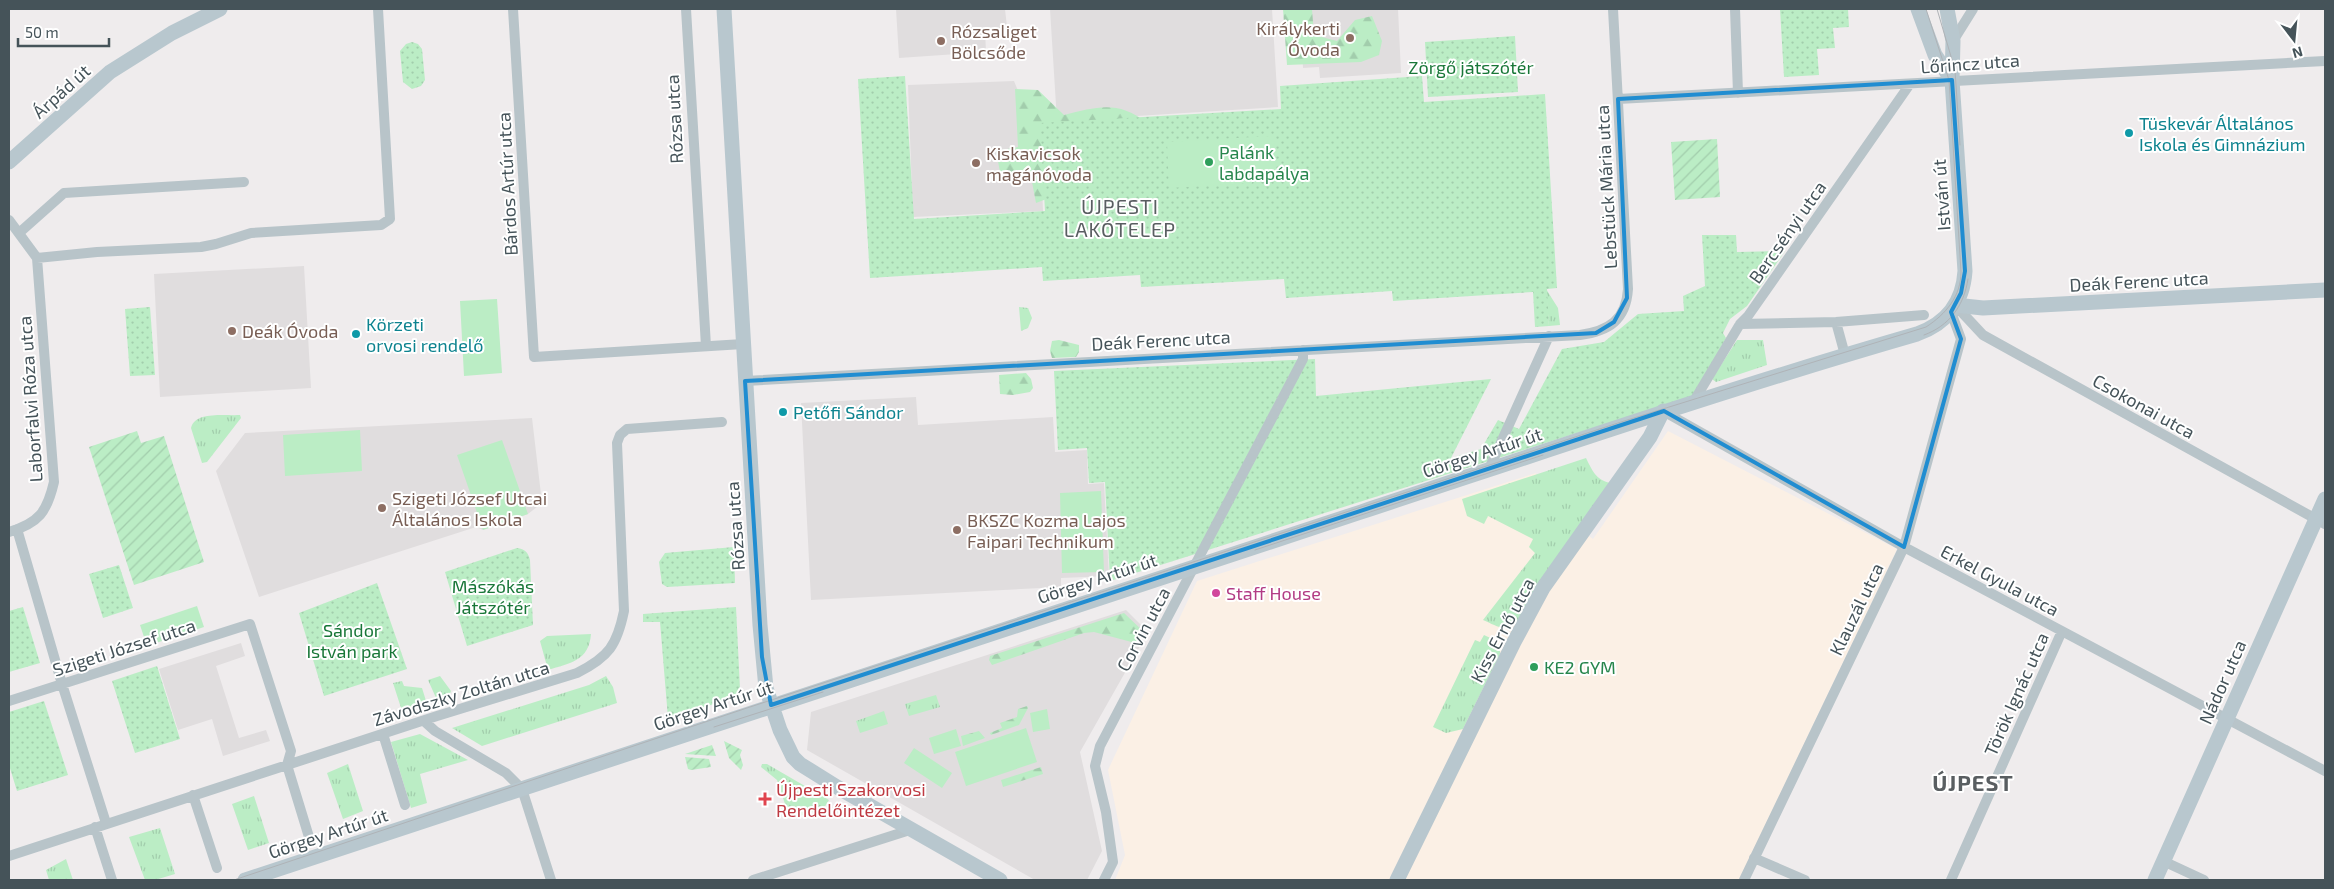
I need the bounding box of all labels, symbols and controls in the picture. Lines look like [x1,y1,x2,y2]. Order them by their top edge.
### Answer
scale bar [18,15,109,47]
north arrow [2269,15,2319,65]
place label: Királykerti Óvoda [1256,17,1340,60]
place label: Rózsaliget Bölcsőde [951,20,1037,63]
text: 50 m [25,23,59,41]
marker: Királykerti Óvoda [1344,32,1356,44]
marker: Rózsaliget Bölcsőde [935,35,947,47]
text: N [2291,43,2305,63]
street label: Lőrincz utca [1920,49,2020,77]
park label: Zörgő játszótér [1408,56,1534,78]
street label: Árpád út [28,59,95,123]
street label: Rózsa utca [661,74,687,164]
street label: Lebstück Mária utca [1591,104,1621,270]
street label: Bárdos Artúr utca [492,112,522,256]
place label: Tüskevár Általános Iskola és Gimnázium [2139,112,2306,155]
marker: Tüskevár Általános Iskola és Gimnázium [2123,127,2135,139]
place label: Palánk labdapálya [1219,141,1309,184]
place label: Kiskavicsok magánóvoda [986,142,1092,185]
marker: Palánk labdapálya [1203,156,1215,168]
marker: Kiskavicsok magánóvoda [970,157,982,169]
street label: István út [1928,158,1954,232]
street label: Bercsényi utca [1744,177,1830,287]
district label: ÚJPESTI LAKÓTELEP [1064,194,1176,241]
street label: Deák Ferenc utca [2069,266,2209,296]
place label: Körzeti orvosi rendelő [366,313,483,356]
street label: Laborfalvi Róza utca [13,315,47,483]
place label: Deák Óvoda [242,320,338,342]
marker: Deák Óvoda [226,325,238,337]
street label: Deák Ferenc utca [1091,325,1231,355]
marker: Körzeti orvosi rendelő [350,328,362,340]
street label: Csokonai utca [2089,369,2199,443]
place label: Petőfi Sándor [793,401,903,423]
marker: Petőfi Sándor [777,406,789,418]
street label: Görgey Artúr út [1419,422,1545,482]
street label: Rózsa utca [721,481,749,571]
place label: Szigeti József Utcai Általános Iskola [392,487,547,530]
marker: Szigeti József Utcai Általános Iskola [376,502,388,514]
place label: BKSZC Kozma Lajos Faipari Technikum [967,509,1126,552]
marker: BKSZC Kozma Lajos Faipari Technikum [951,524,963,536]
street label: Erkel Gyula utca [1937,540,2063,620]
street label: Görgey Artúr út [1034,548,1160,608]
street label: Klauzál utca [1824,559,1888,659]
street label: Kiss Ernő utca [1465,574,1539,686]
park label: Mászókás Játszótér [452,575,534,618]
place label: Staff House [1226,582,1321,604]
street label: Corvin utca [1112,583,1174,675]
marker: Staff House [1210,587,1222,599]
street label: Szigeti József utca [50,614,198,680]
park label: Sándor István park [306,619,398,662]
street label: Török Ignác utca [1979,629,2053,759]
street label: Nádor utca [2194,637,2250,727]
street label: Závodszky Zoltán utca [370,656,552,730]
place label: KE2 GYM [1544,656,1616,678]
marker: KE2 GYM [1528,661,1540,673]
street label: Görgey Artúr út [650,675,776,735]
district label: ÚJPEST [1932,769,2014,795]
place label: Újpesti Szakorvosi Rendelőintézet [776,778,926,821]
marker: Újpesti Szakorvosi Rendelőintézet [758,792,772,806]
street label: Görgey Artúr út [265,803,391,863]

